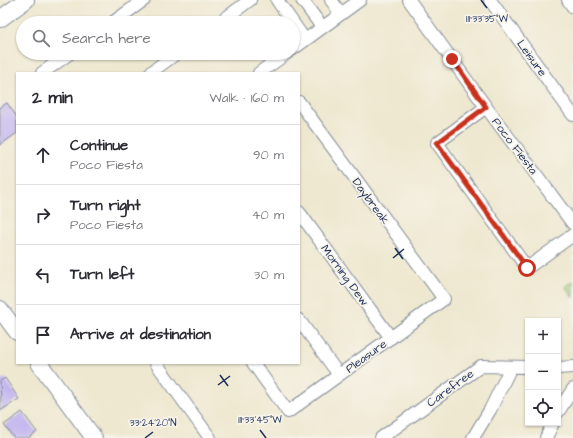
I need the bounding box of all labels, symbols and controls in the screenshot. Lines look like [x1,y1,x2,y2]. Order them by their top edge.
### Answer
text: 111°33'35"W [466,12,508,26]
search box [16,16,300,60]
icon: search [30,27,52,49]
text: Search here [62,28,151,49]
street label: Leisure [512,36,551,81]
route end [443,50,461,68]
text: 2 min [32,86,73,110]
text: Walk · 160 m [210,89,284,107]
street label: Poco Fiesta [488,114,542,178]
text: Continue [70,135,128,156]
icon: ahead [32,144,54,166]
text: 90 m [253,146,284,164]
text: Poco Fiesta [70,156,143,174]
street label: Daybreak [347,175,394,229]
text: Turn right [70,195,141,216]
icon: right [32,204,54,226]
text: 40 m [252,206,284,224]
text: Poco Fiesta [70,216,143,234]
street label: Morning Dew [316,241,373,310]
route start [518,259,536,277]
icon: left [32,264,54,286]
text: Turn left [70,264,134,285]
text: 30 m [254,266,284,284]
map controls [525,318,561,426]
button: + [525,318,561,354]
icon: arrive [32,324,54,346]
text: Arrive at destination [70,324,211,345]
street label: Pleasure [342,335,391,377]
button: − [525,354,561,390]
street label: Carefree [423,365,478,411]
button: locate [525,390,561,426]
text: 111°33'45"W [238,413,282,427]
text: 33°24'20"N [129,416,177,430]

